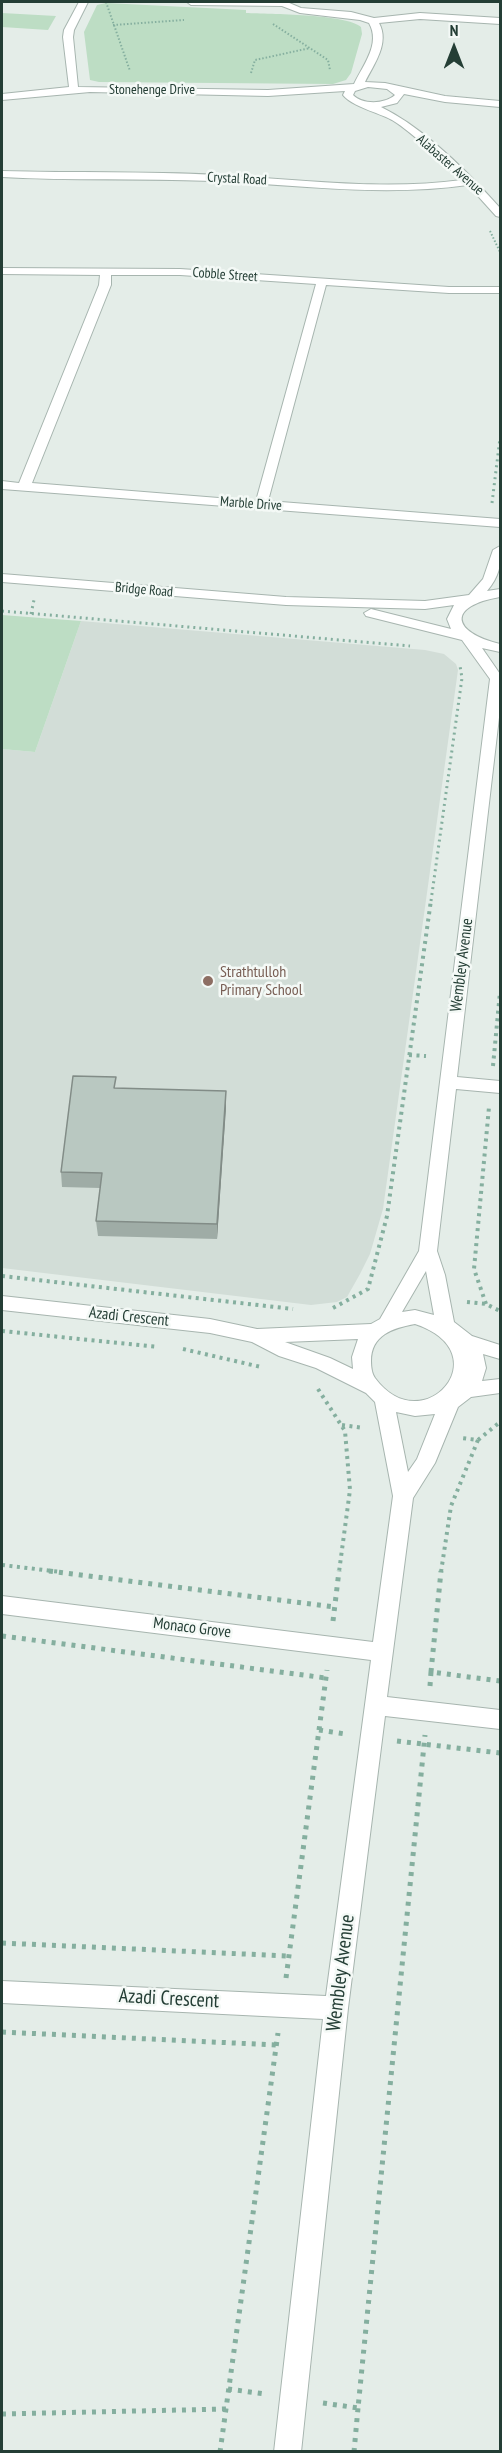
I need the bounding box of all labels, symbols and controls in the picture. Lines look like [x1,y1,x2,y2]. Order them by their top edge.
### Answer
north arrow [424,18,484,78]
text: N [450,20,458,40]
street label: Stonehenge Drive [109,82,195,98]
street label: Alabaster Avenue [413,131,487,199]
street label: Crystal Road [207,169,267,189]
street label: Cobble Street [192,264,258,286]
street label: Marble Drive [220,493,282,515]
street label: Bridge Road [114,579,174,601]
street label: Wembley Avenue [447,917,477,1013]
place label: Strathtulloh Primary School [220,962,302,1000]
marker: Strathtulloh Primary School [201,974,215,988]
street label: Azadi Crescent [88,1303,170,1331]
street label: Monaco Grove [152,1614,232,1642]
street label: Wembley Avenue [322,1913,360,2033]
street label: Azadi Crescent [118,1984,220,2014]

